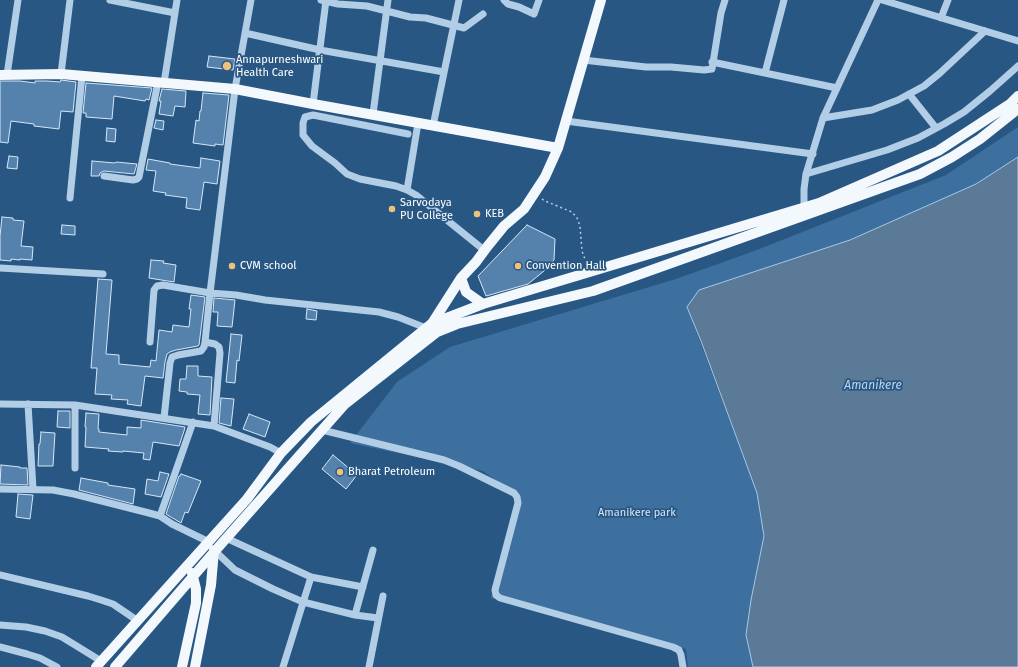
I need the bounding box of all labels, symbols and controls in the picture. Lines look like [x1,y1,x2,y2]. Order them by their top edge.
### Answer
place label: Annapurneshwari Health Care [236,53,323,79]
marker: Annapurneshwari Health Care [221,60,233,72]
place label: Sarvodaya PU College [400,196,453,222]
marker: Sarvodaya PU College [387,204,397,214]
place label: KEB [485,207,504,221]
marker: KEB [472,209,482,219]
place label: CVM school [240,259,297,273]
place label: Convention Hall [526,259,605,273]
marker: CVM school [227,261,237,271]
marker: Convention Hall [513,261,523,271]
water label: Amanikere [844,379,902,393]
place label: Bharat Petroleum [348,465,435,479]
marker: Bharat Petroleum [335,467,345,477]
park label: Amanikere park [598,506,676,520]

